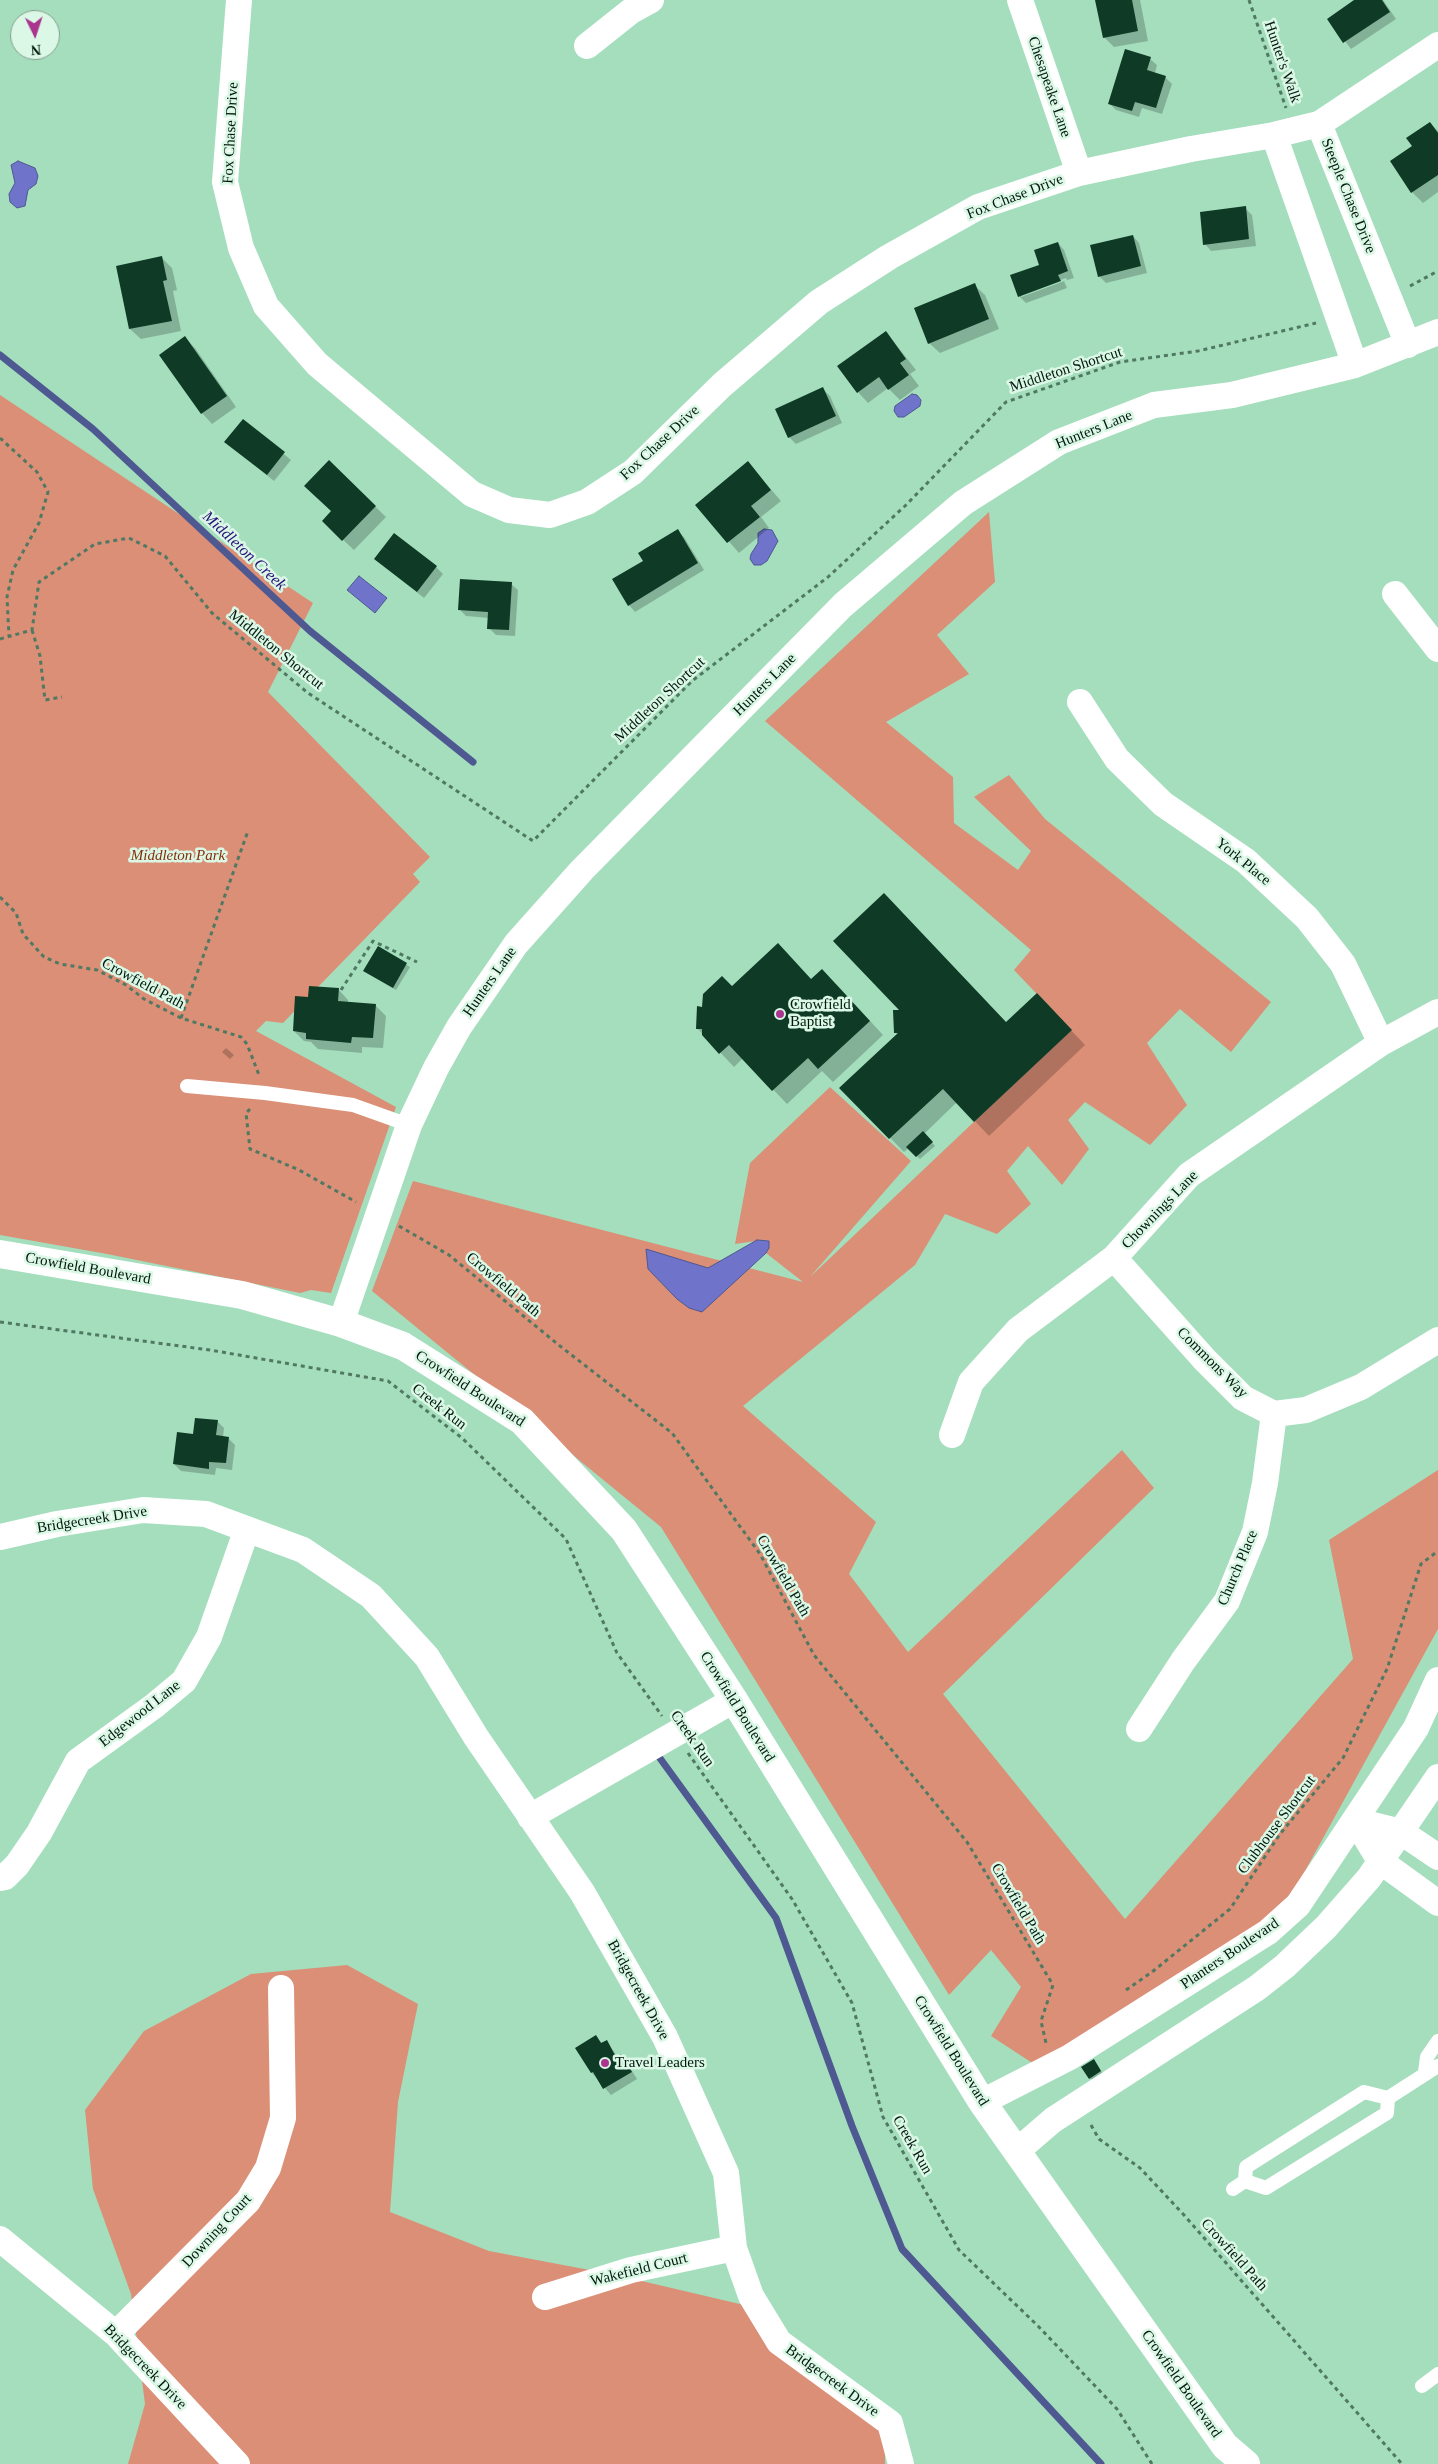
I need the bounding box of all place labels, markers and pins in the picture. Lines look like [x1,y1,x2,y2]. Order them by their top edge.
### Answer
place label: Crowfield Baptist [790,996,851,1031]
marker: Crowfield Baptist [774,1008,786,1020]
place label: Travel Leaders [615,2054,705,2072]
marker: Travel Leaders [599,2057,611,2069]

